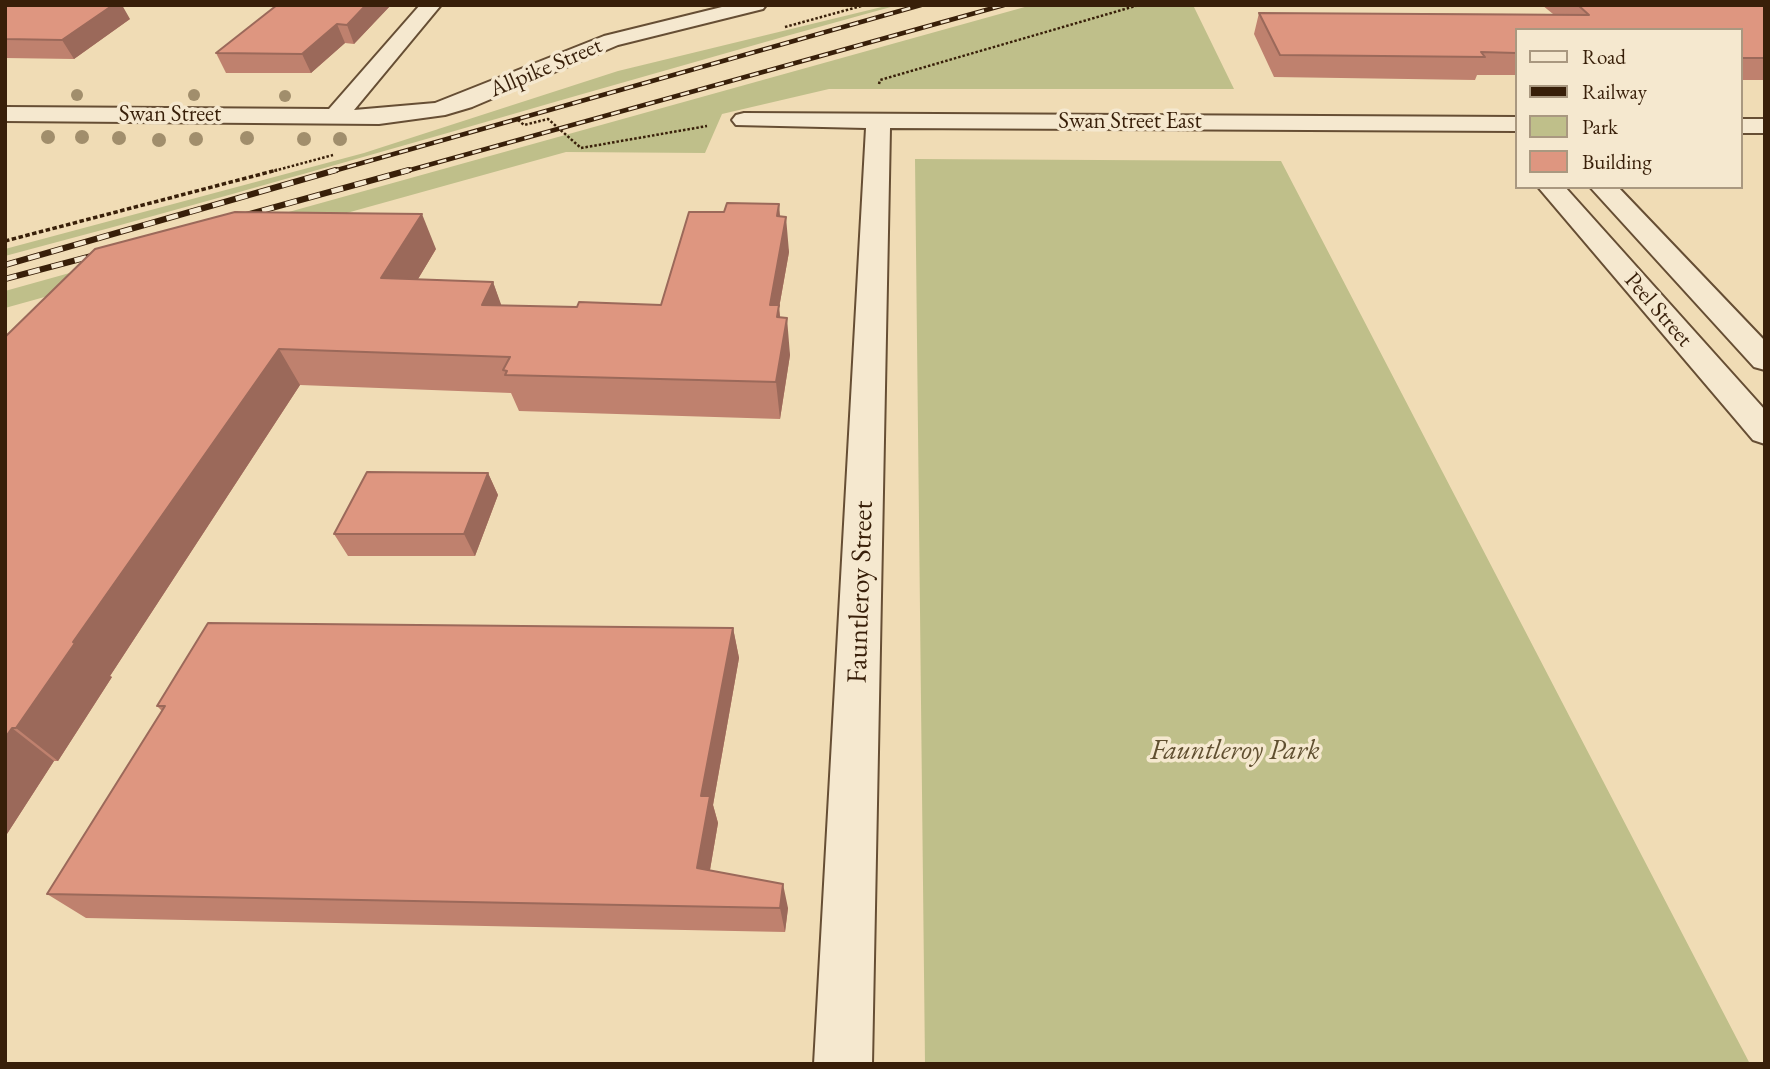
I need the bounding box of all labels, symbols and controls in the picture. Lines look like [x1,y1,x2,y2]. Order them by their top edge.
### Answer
legend [1514,28,1742,189]
street label: Allpike Street [486,32,606,104]
text: Road [1582,43,1626,70]
text: Railway [1582,78,1647,105]
street label: Swan Street [119,101,221,129]
street label: Swan Street East [1058,108,1202,136]
text: Park [1582,113,1618,140]
text: Building [1582,148,1652,175]
street label: Peel Street [1618,267,1698,353]
street label: Fauntleroy Street [841,500,881,684]
park label: Fauntleroy Park [1150,734,1320,768]

